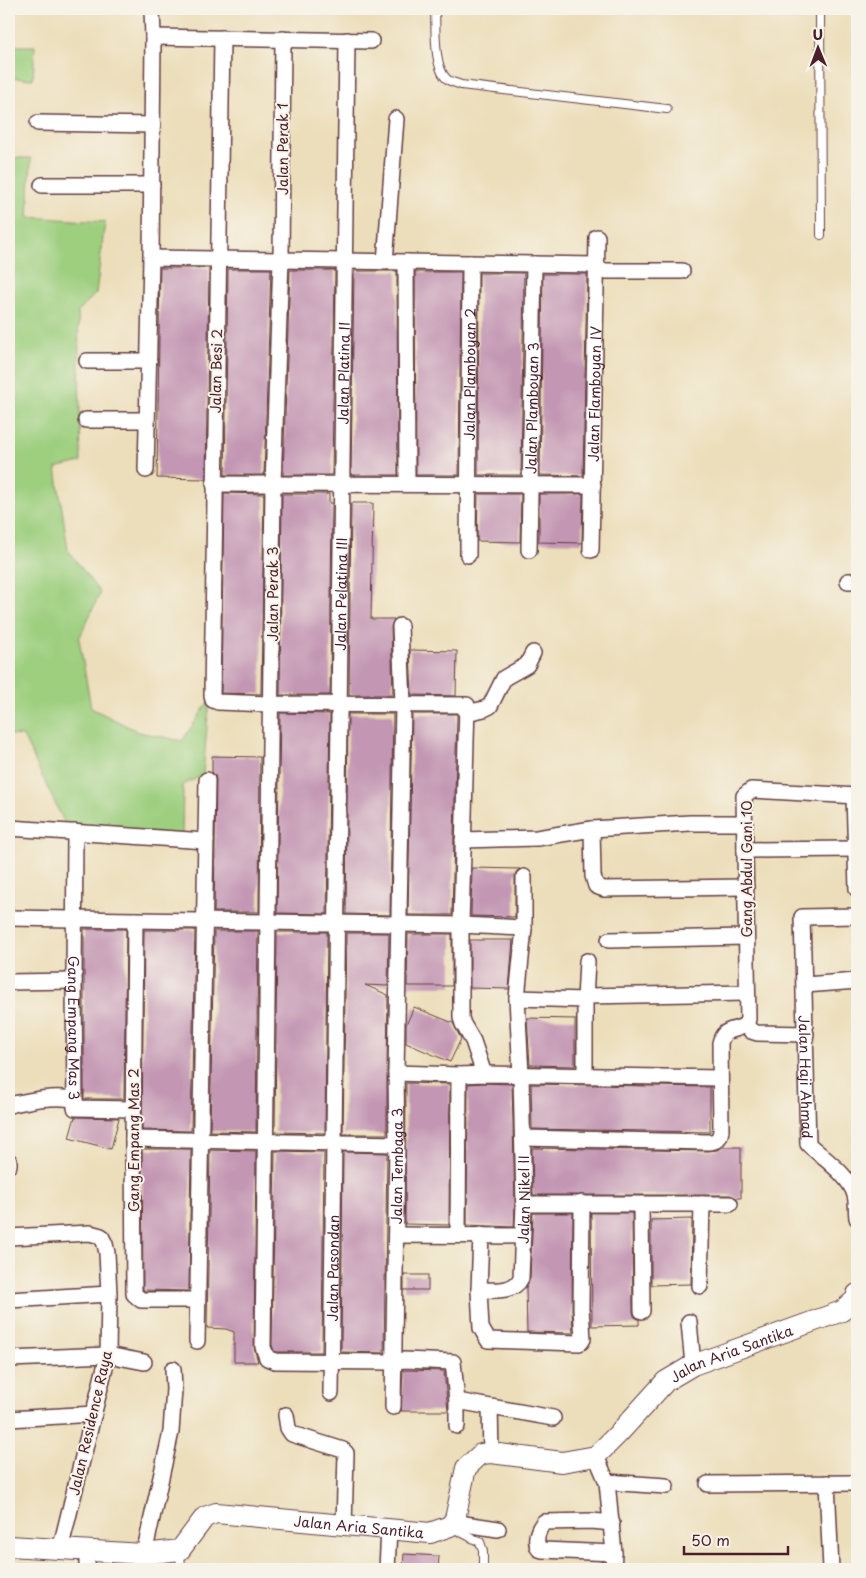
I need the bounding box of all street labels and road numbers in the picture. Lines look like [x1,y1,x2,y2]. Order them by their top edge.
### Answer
street label: Jalan Perak 1 [272,103,293,195]
street label: Jalan Plamboyan 2 [458,308,480,440]
street label: Jalan Platina II [332,322,354,425]
street label: Jalan Flamboyan IV [582,325,606,462]
street label: Jalan Besi 2 [205,328,227,413]
street label: Jalan Plamboyan 3 [520,342,543,474]
street label: Jalan Pelatina III [329,537,352,651]
street label: Jalan Perak 3 [262,547,283,641]
street label: Gang Abdul Gani 10 [736,801,757,937]
street label: Gang Empang Mas 3 [63,956,85,1100]
street label: Jalan Haji Ahmad [794,1015,818,1139]
street label: Gang Empang Mas 2 [123,1068,144,1212]
street label: Jalan Tembaga 3 [385,1108,408,1224]
street label: Jalan Nikel II [512,1155,535,1244]
street label: Jalan Pasondan [321,1215,344,1321]
street label: Jalan Aria Santika [666,1319,796,1387]
street label: Jalan Residence Raya [63,1348,117,1497]
street label: Jalan Aria Santika [293,1510,425,1543]

